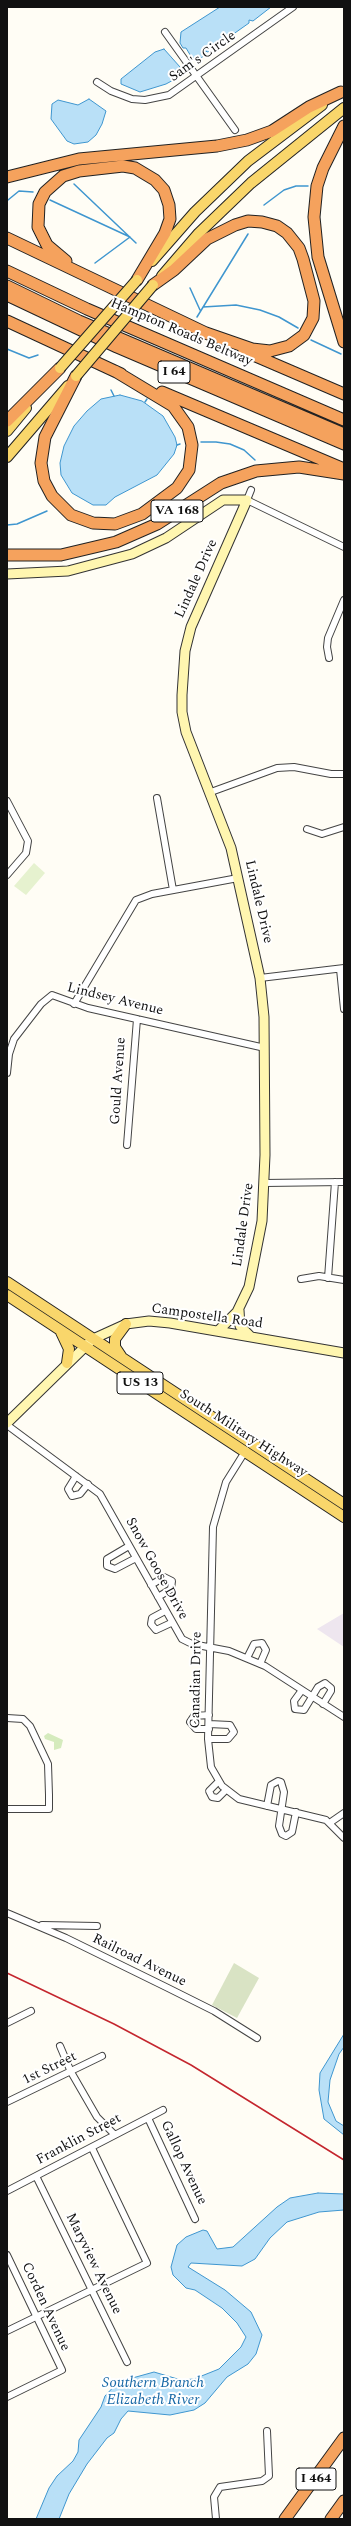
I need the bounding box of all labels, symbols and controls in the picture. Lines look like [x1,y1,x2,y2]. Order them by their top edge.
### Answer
street label: Sam's Circle [167,28,239,86]
street label: Hampton Roads Beltway [107,295,255,371]
road number: I 64 [158,361,190,383]
road number: VA 168 [151,500,203,522]
street label: Lindale Drive [172,537,222,621]
street label: Lindale Drive [240,859,276,945]
street label: Lindsey Avenue [65,980,165,1020]
street label: Gould Avenue [108,1037,130,1125]
street label: Lindale Drive [230,1182,258,1268]
street label: Campostella Road [150,1301,264,1333]
road number: US 13 [117,1372,163,1394]
street label: South Military Highway [176,1386,310,1482]
street label: Snow Goose Drive [121,1515,191,1623]
street label: Canadian Drive [188,1631,206,1729]
street label: Railroad Avenue [89,1931,189,1991]
street label: 1st Street [20,2049,80,2089]
street label: Franklin Street [34,2111,124,2169]
street label: Gallop Avenue [156,2118,210,2208]
street label: Maryview Avenue [61,2211,125,2317]
street label: Corden Avenue [17,2260,73,2354]
water label: Southern Branch Elizabeth River [102,2375,204,2410]
road number: I 464 [296,2468,336,2490]

